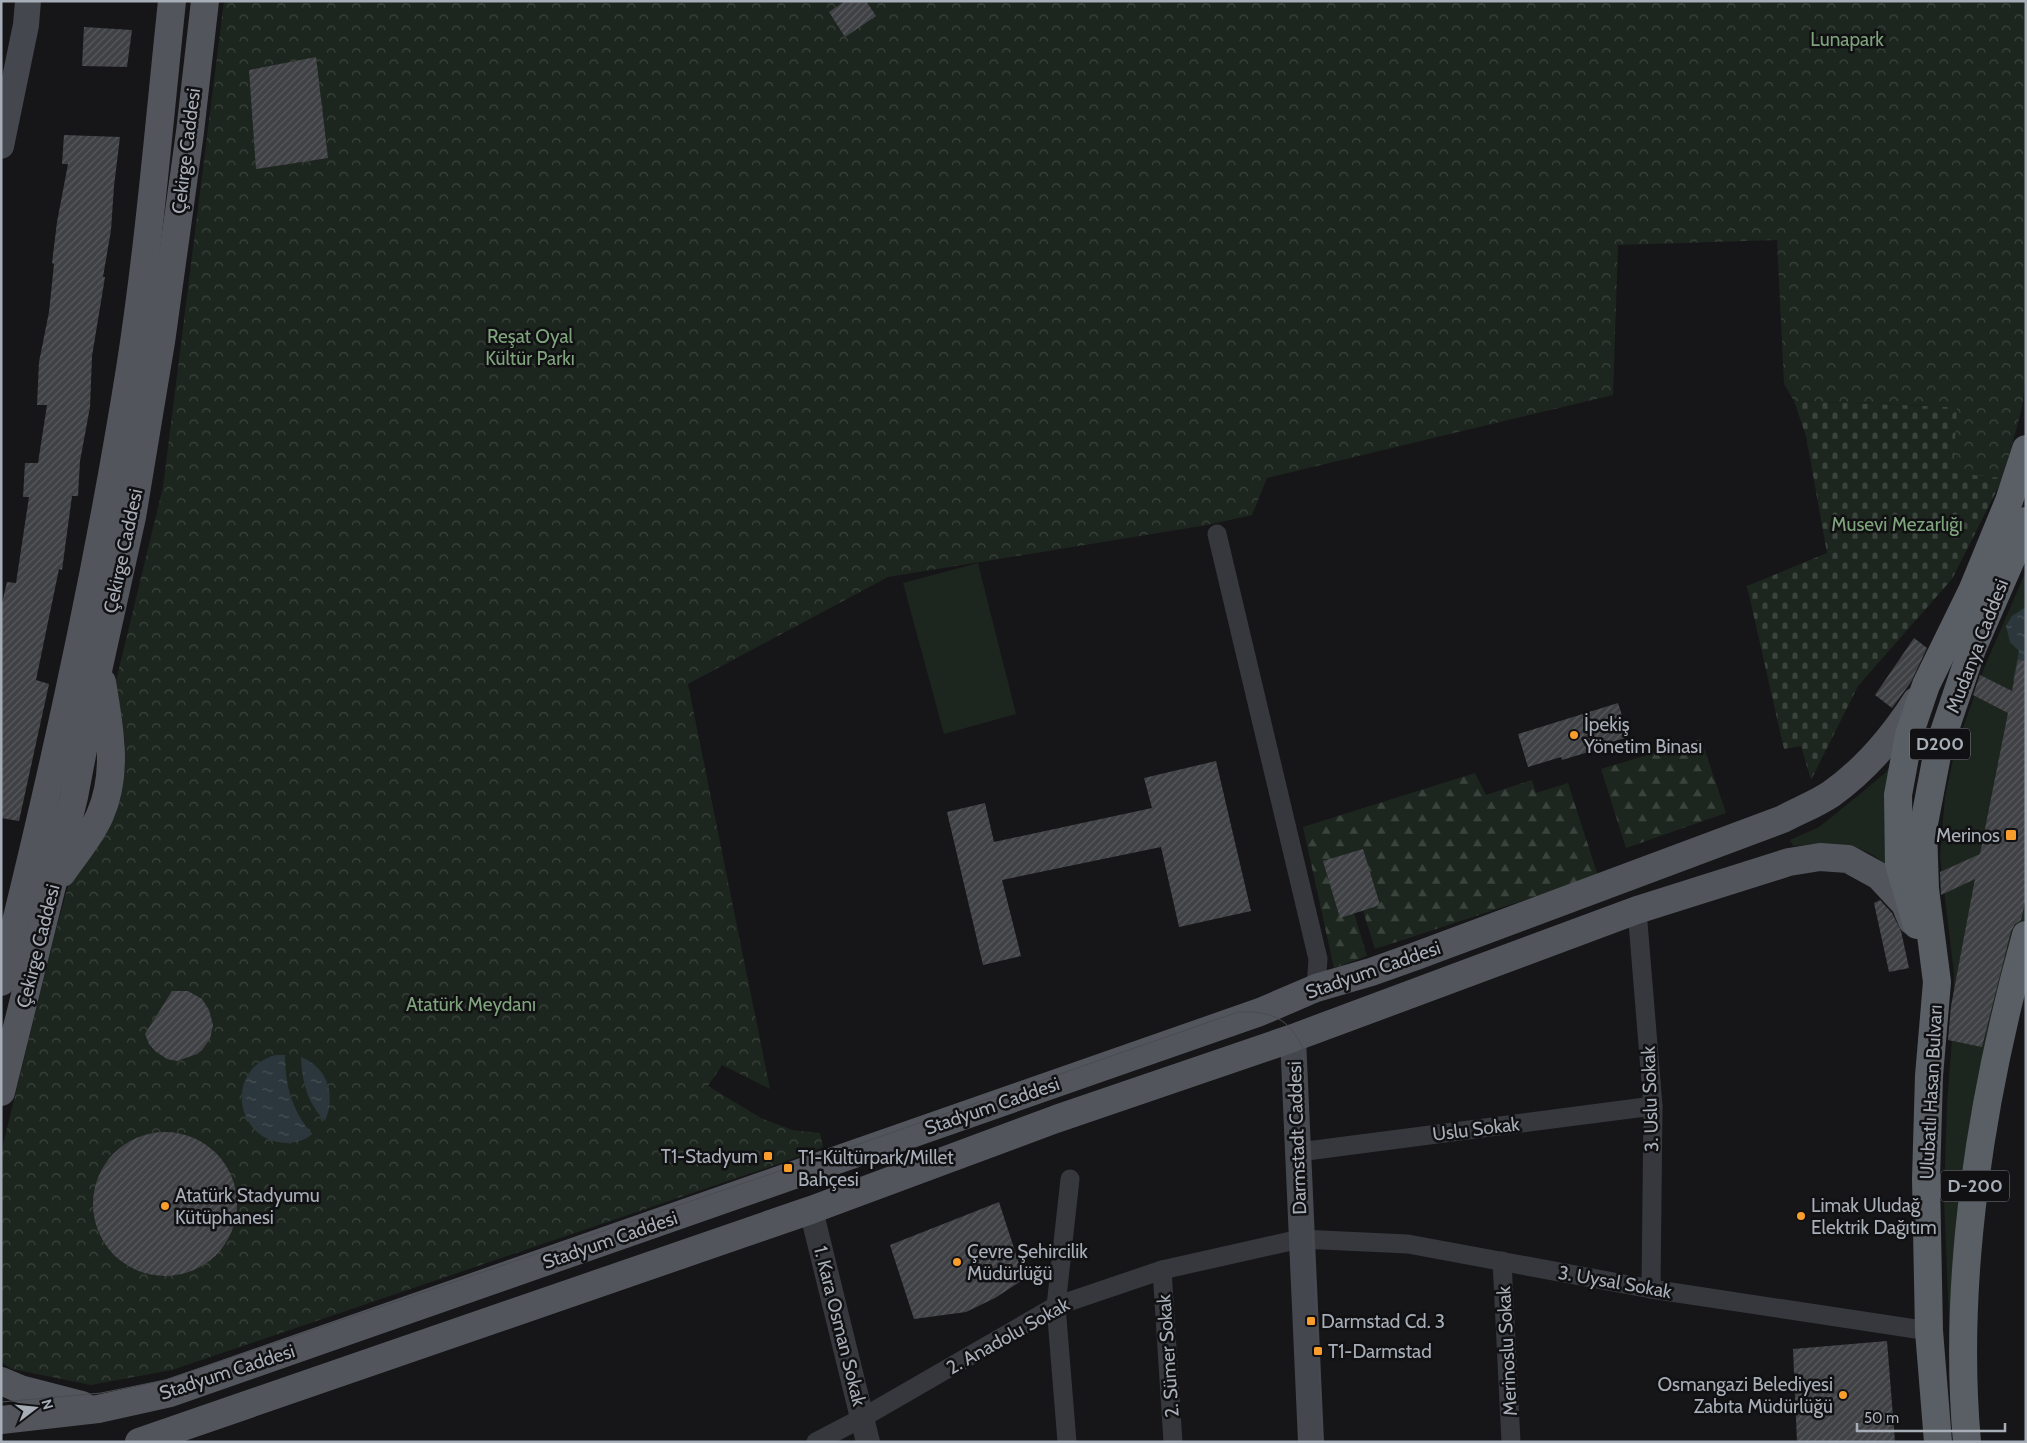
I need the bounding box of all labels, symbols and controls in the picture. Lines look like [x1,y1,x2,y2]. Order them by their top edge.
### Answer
park label: Lunapark [1810,28,1884,51]
street label: Çekirge Caddesi [167,87,205,215]
park label: Reşat Oyal Kültür Parkı [485,325,575,370]
street label: Çekirge Caddesi [99,487,147,615]
park label: Musevi Mezarlığı [1831,513,1963,536]
street label: Mudanya Caddesi [1941,576,2013,716]
place label: İpekiş Yönetim Binası [1583,713,1702,758]
marker: İpekiş Yönetim Binası [1568,729,1580,741]
road number: D200 [1910,729,1970,760]
place label: Merinos [1936,824,2000,847]
marker: Merinos [2004,828,2018,842]
street label: Çekirge Caddesi [12,882,64,1010]
street label: Stadyum Caddesi [1303,936,1443,1004]
park label: Atatürk Meydanı [406,993,536,1016]
street label: Ulubatlı Hasan Bulvarı [1915,1004,1947,1180]
street label: 3. Uslu Sokak [1637,1045,1663,1152]
street label: Darmstadt Caddesi [1283,1061,1311,1215]
street label: Stadyum Caddesi [922,1072,1062,1140]
street label: Uslu Sokak [1431,1112,1521,1146]
place label: T1-Stadyum [661,1145,758,1168]
place label: T1-Kültürpark/Millet Bahçesi [798,1146,954,1191]
marker: T1-Stadyum [762,1150,774,1162]
marker: T1-Kültürpark/Millet Bahçesi [782,1162,794,1174]
road number: D-200 [1941,1170,2009,1202]
place label: Atatürk Stadyumu Kütüphanesi [175,1184,320,1229]
place label: Limak Uludağ Elektrik Dağıtım [1811,1194,1937,1239]
marker: Atatürk Stadyumu Kütüphanesi [159,1200,171,1212]
street label: Stadyum Caddesi [540,1206,680,1274]
marker: Limak Uludağ Elektrik Dağıtım [1795,1210,1807,1222]
place label: Çevre Şehircilik Müdürlüğü [967,1240,1088,1285]
street label: 1. Kara Osman Sokak [809,1244,871,1409]
marker: Çevre Şehircilik Müdürlüğü [951,1256,963,1268]
street label: 3. Uysal Sokak [1556,1261,1674,1303]
street label: Merinoslu Sokak [1492,1285,1522,1417]
street label: 2. Anadolu Sokak [943,1293,1074,1379]
street label: 2. Sümer Sokak [1152,1293,1184,1418]
place label: Darmstad Cd. 3 [1321,1310,1445,1333]
marker: Darmstad Cd. 3 [1305,1315,1317,1327]
street label: Stadyum Caddesi [156,1339,298,1405]
place label: T1-Darmstad [1328,1340,1432,1363]
marker: T1-Darmstad [1312,1345,1324,1357]
place label: Osmangazi Belediyesi Zabıta Müdürlüğü [1658,1373,1833,1418]
north arrow [10,1383,60,1433]
marker: Osmangazi Belediyesi Zabıta Müdürlüğü [1837,1389,1849,1401]
text: N [37,1397,58,1412]
scale bar [1857,1400,2004,1432]
text: 50 m [1864,1409,1899,1427]

